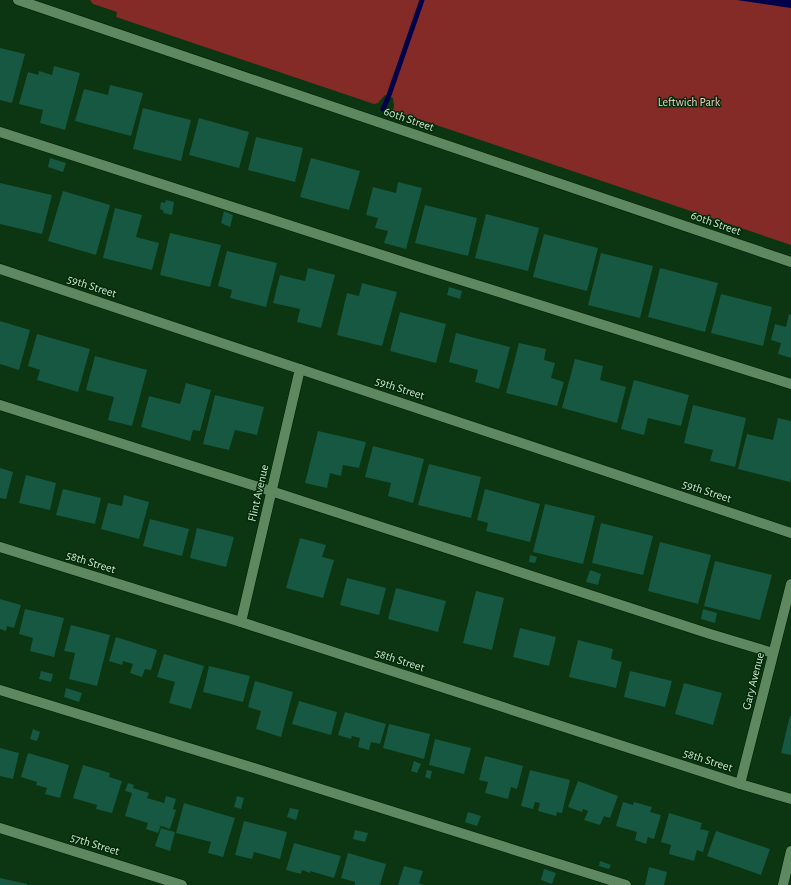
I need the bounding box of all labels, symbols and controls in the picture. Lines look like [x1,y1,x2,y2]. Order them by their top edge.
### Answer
park label: Leftwich Park [658,96,721,108]
street label: 60th Street [382,105,436,133]
street label: 60th Street [689,209,743,237]
street label: 59th Street [66,272,118,300]
street label: 59th Street [374,374,426,402]
street label: Flint Avenue [246,463,270,523]
street label: 59th Street [681,477,733,505]
street label: 58th Street [65,549,117,575]
street label: 58th Street [374,646,426,674]
street label: Gary Avenue [740,651,767,711]
street label: 58th Street [682,746,734,774]
street label: 57th Street [69,831,121,857]

